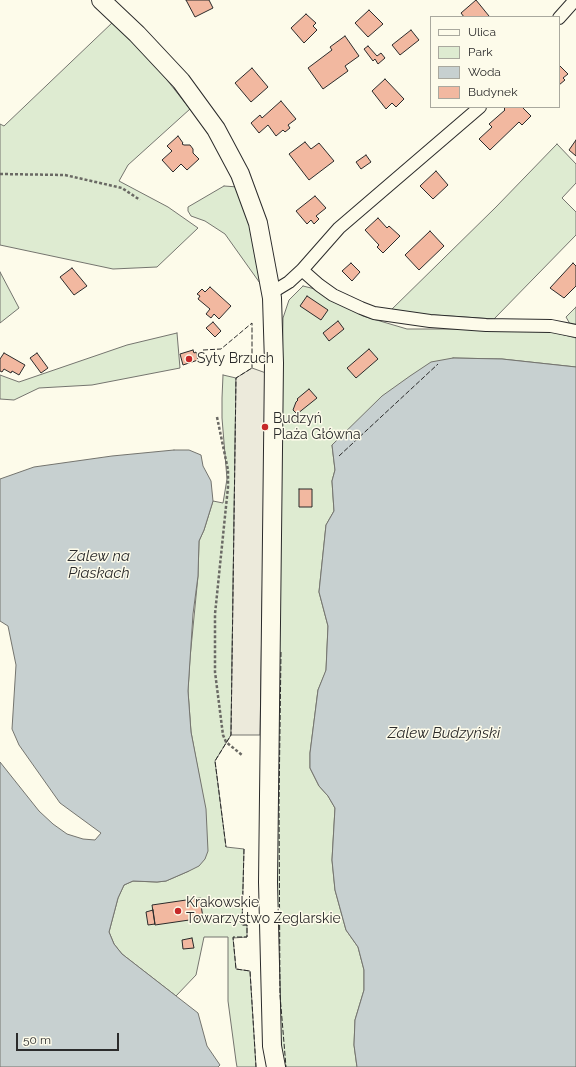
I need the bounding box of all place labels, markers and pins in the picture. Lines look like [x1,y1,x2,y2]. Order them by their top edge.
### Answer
place label: Syty Brzuch [197,351,274,367]
marker: Syty Brzuch [184,354,194,364]
place label: Budzyń Plaża Główna [273,411,361,444]
marker: Budzyń Plaża Główna [260,422,270,432]
place label: Krakowskie Towarzystwo Żeglarskie [186,895,341,928]
marker: Krakowskie Towarzystwo Żeglarskie [173,906,183,916]

